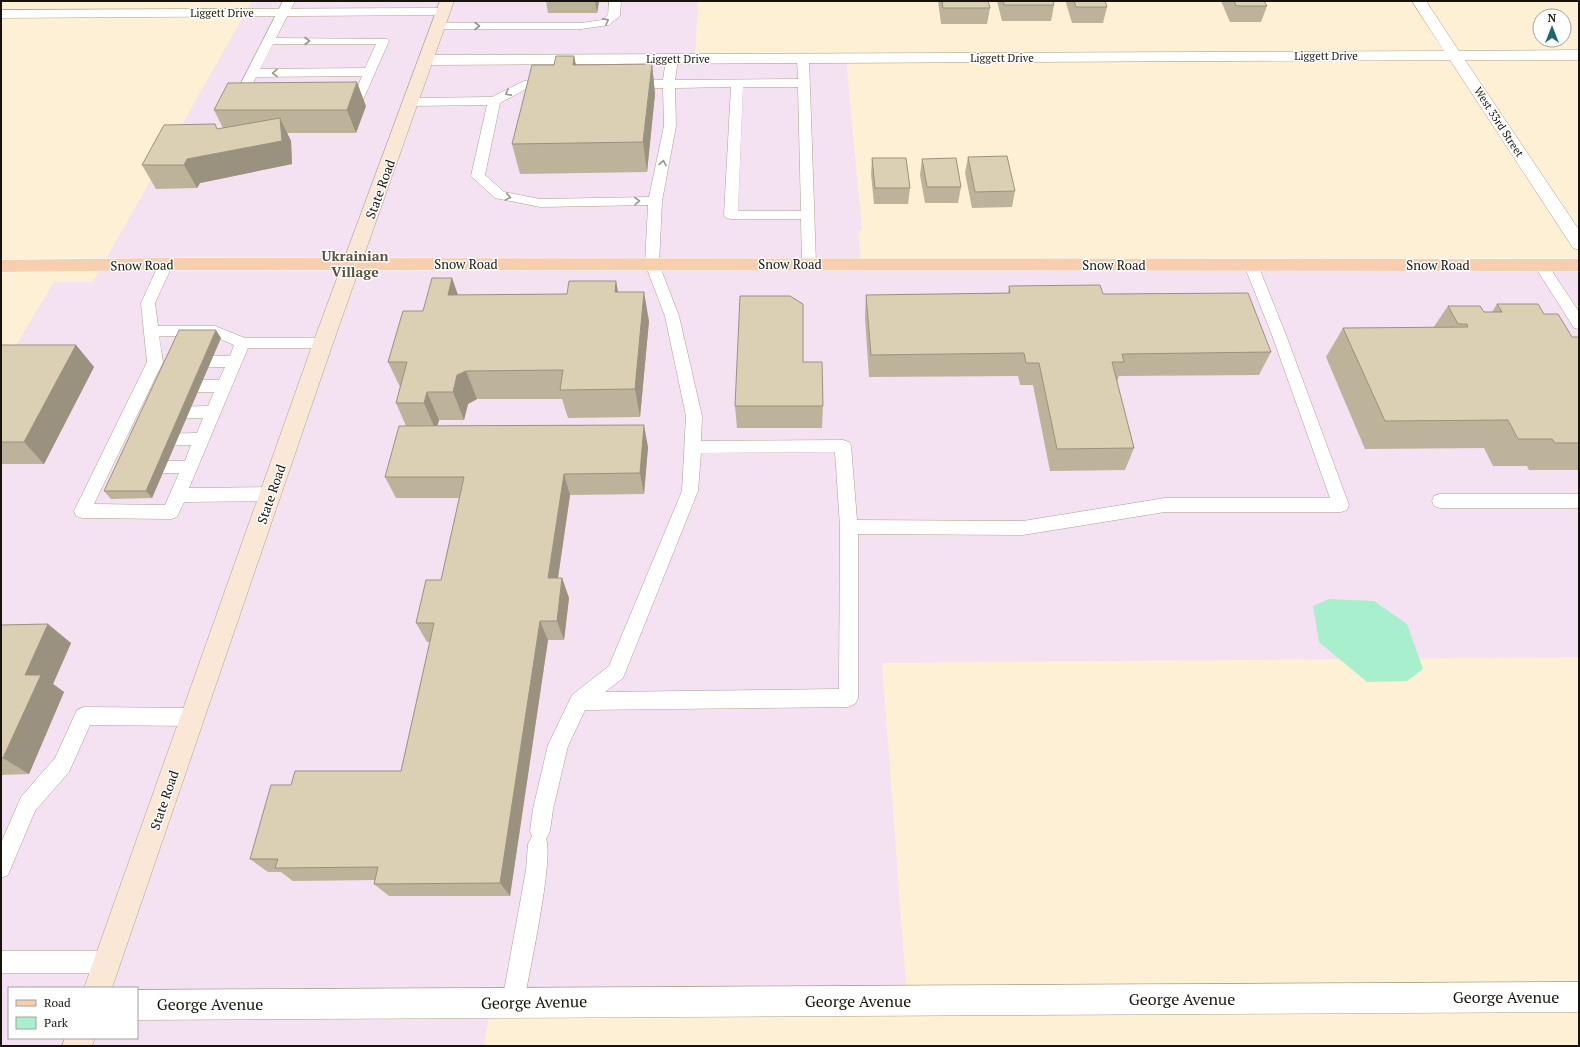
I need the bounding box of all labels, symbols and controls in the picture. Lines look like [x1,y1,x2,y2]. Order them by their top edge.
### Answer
street label: Liggett Drive [190,6,254,20]
north arrow [1532,8,1572,48]
text: N [1548,11,1557,25]
one-way arrow [602,18,609,25]
one-way arrow [474,22,480,30]
one-way arrow [304,37,310,45]
street label: Liggett Drive [1294,49,1358,63]
street label: Liggett Drive [970,51,1034,65]
street label: Liggett Drive [646,52,710,66]
one-way arrow [272,69,278,77]
street label: West 33rd Street [1471,84,1527,160]
one-way arrow [505,89,513,96]
street label: State Road [361,157,399,221]
one-way arrow [658,159,667,166]
one-way arrow [505,192,511,200]
one-way arrow [634,197,640,205]
district label: Ukrainian Village [321,246,389,281]
street label: Snow Road [110,255,174,275]
street label: Snow Road [434,255,498,273]
street label: Snow Road [758,255,822,273]
street label: Snow Road [1082,256,1146,274]
street label: Snow Road [1406,256,1470,274]
street label: State Road [252,462,290,526]
street label: State Road [145,768,183,832]
street label: George Avenue [1453,986,1559,1008]
legend [8,987,138,1039]
street label: George Avenue [1129,988,1235,1010]
street label: George Avenue [481,990,587,1014]
street label: George Avenue [805,990,911,1012]
street label: George Avenue [157,993,263,1015]
text: Road [44,995,71,1010]
text: Park [44,1015,69,1030]

